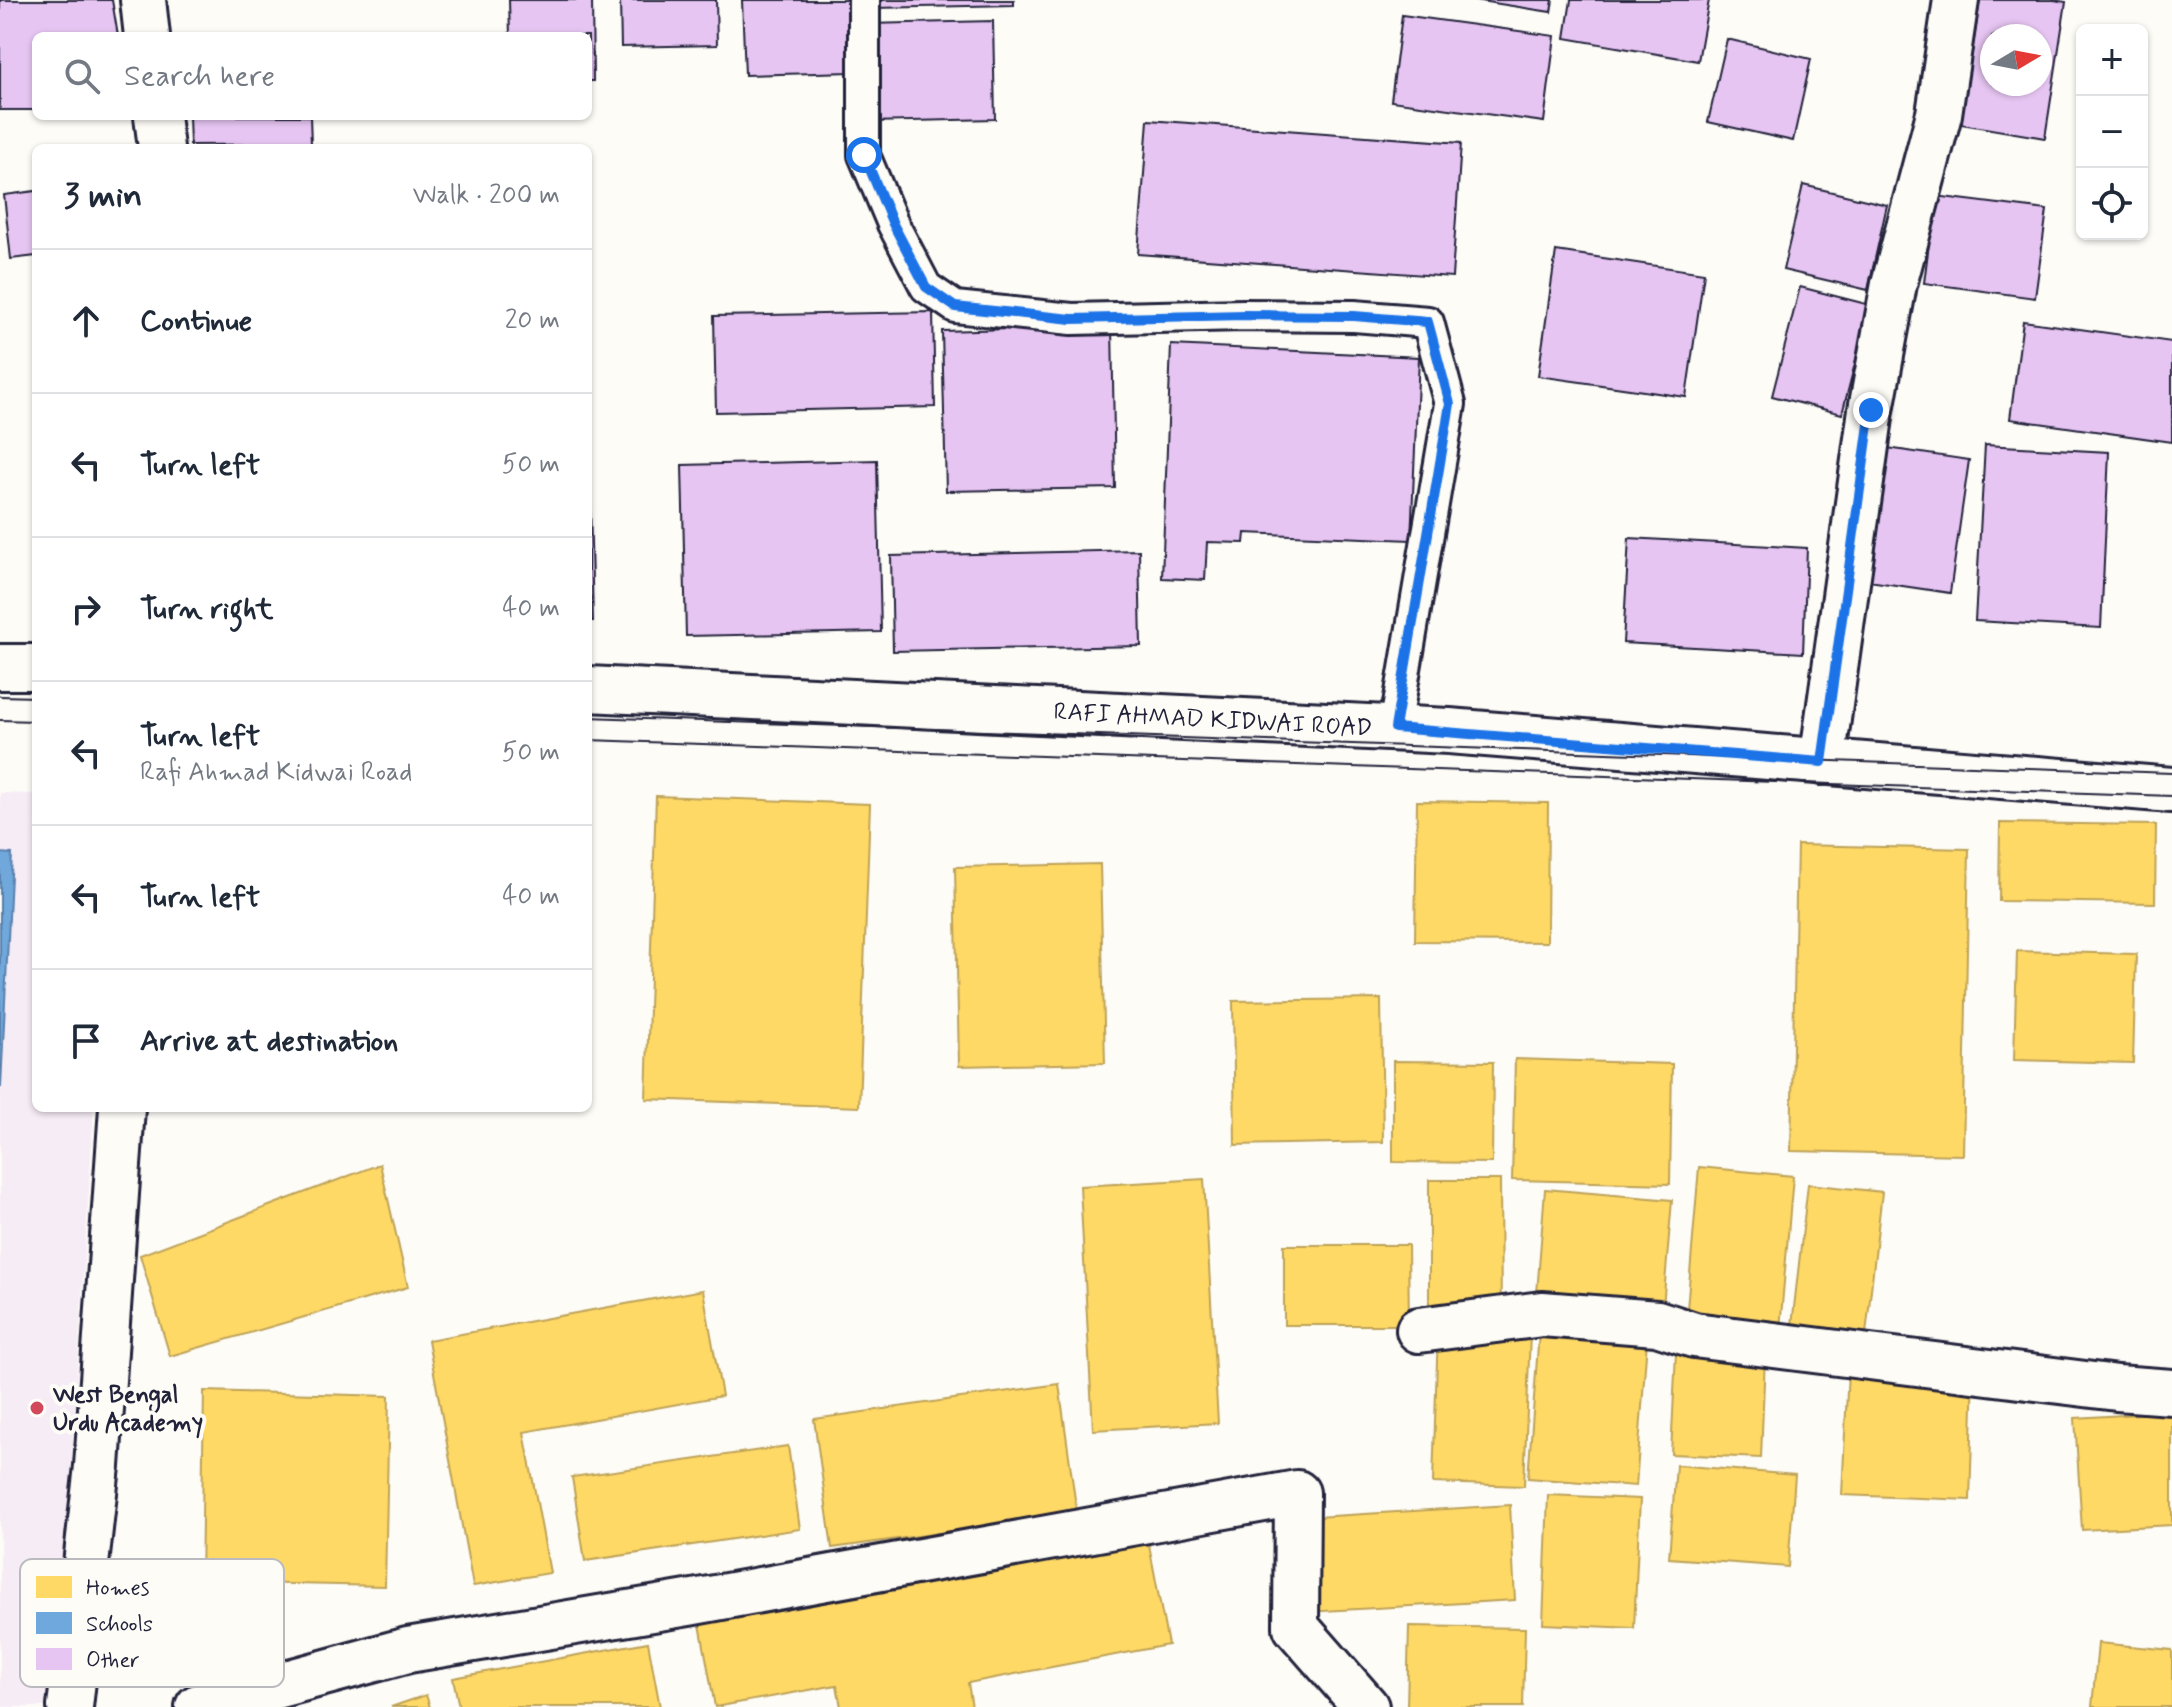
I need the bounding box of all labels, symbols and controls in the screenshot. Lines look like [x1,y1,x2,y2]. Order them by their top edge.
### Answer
north arrow [1980,24,2052,96]
map controls [2076,24,2148,240]
button: + [2076,24,2148,96]
search box [32,32,592,120]
icon: search [60,54,104,98]
text: Search here [124,57,275,96]
button: − [2076,96,2148,168]
route start [846,137,882,173]
button: locate [2076,168,2148,240]
text: 3 min [64,174,142,219]
text: Walk · 200 m [413,179,560,213]
icon: ahead [64,299,108,343]
text: Continue [140,302,252,341]
text: 20 m [505,304,560,338]
route end [1853,392,1889,428]
icon: left [64,443,108,487]
text: Turn left [140,446,260,485]
text: 50 m [502,448,560,482]
icon: right [64,587,108,631]
text: Turn right [140,590,273,629]
text: 40 m [502,592,560,626]
street label: RAFI AHMAD KIDWAI ROAD [1053,697,1373,744]
text: Turn left [140,717,260,756]
icon: left [64,731,108,775]
text: 50 m [502,736,560,770]
text: Rafi Ahmad Kidwai Road [140,756,412,790]
icon: left [64,875,108,919]
text: Turn left [140,878,260,917]
text: 40 m [502,880,560,914]
icon: arrive [64,1019,108,1063]
text: Arrive at destination [140,1022,398,1061]
place label: West Bengal Urdu Academy [52,1380,203,1439]
marker: West Bengal Urdu Academy [28,1399,46,1417]
legend [20,1559,284,1687]
text: Homes [86,1575,150,1603]
text: Schools [86,1611,153,1639]
text: Other [86,1647,139,1675]

